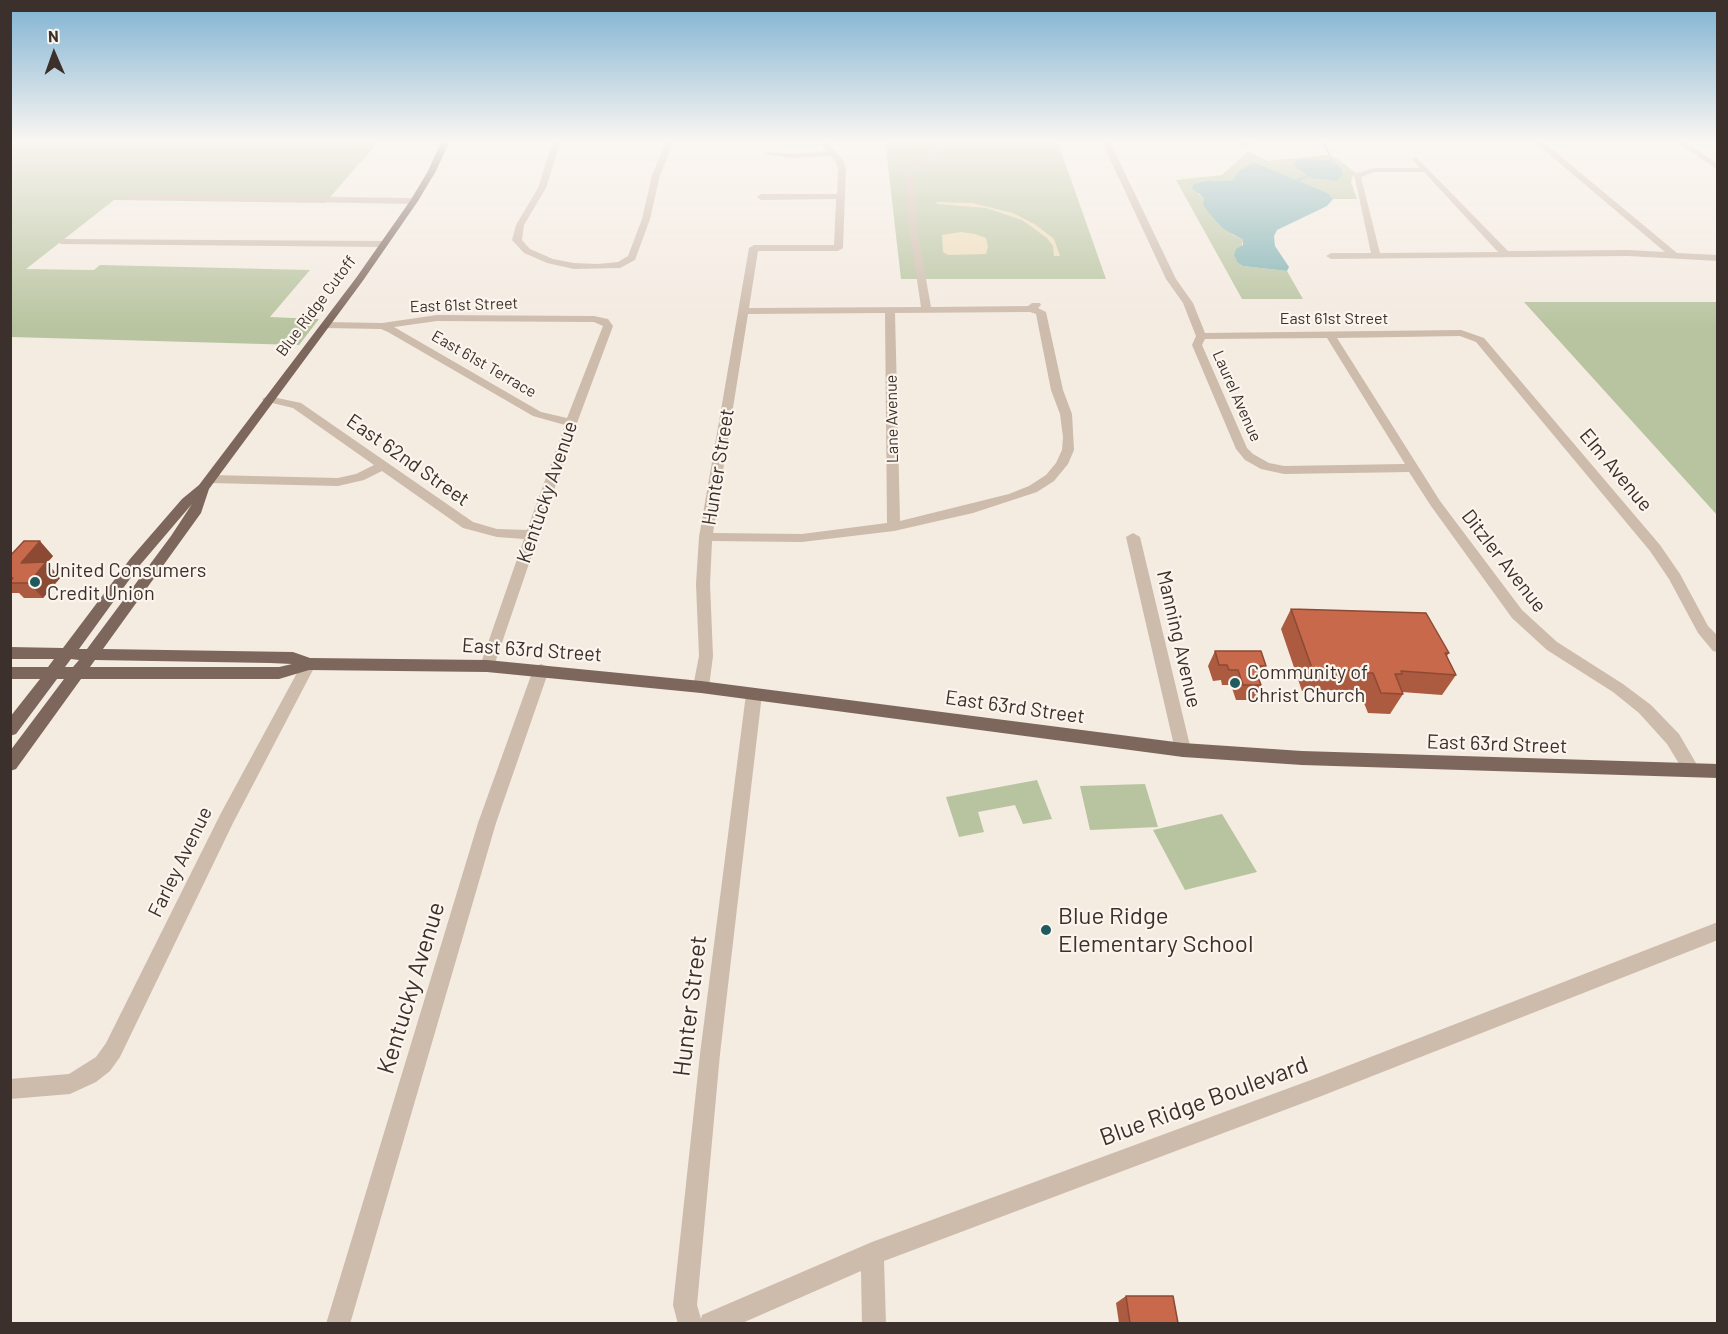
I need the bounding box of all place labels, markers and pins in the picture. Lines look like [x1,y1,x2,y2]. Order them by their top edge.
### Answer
place label: United Consumers Credit Union [47,558,206,605]
marker: United Consumers Credit Union [28,575,42,589]
place label: Community of Christ Church [1247,660,1368,707]
marker: Community of Christ Church [1228,676,1242,690]
place label: Blue Ridge Elementary School [1058,902,1253,958]
marker: Blue Ridge Elementary School [1039,923,1053,937]

